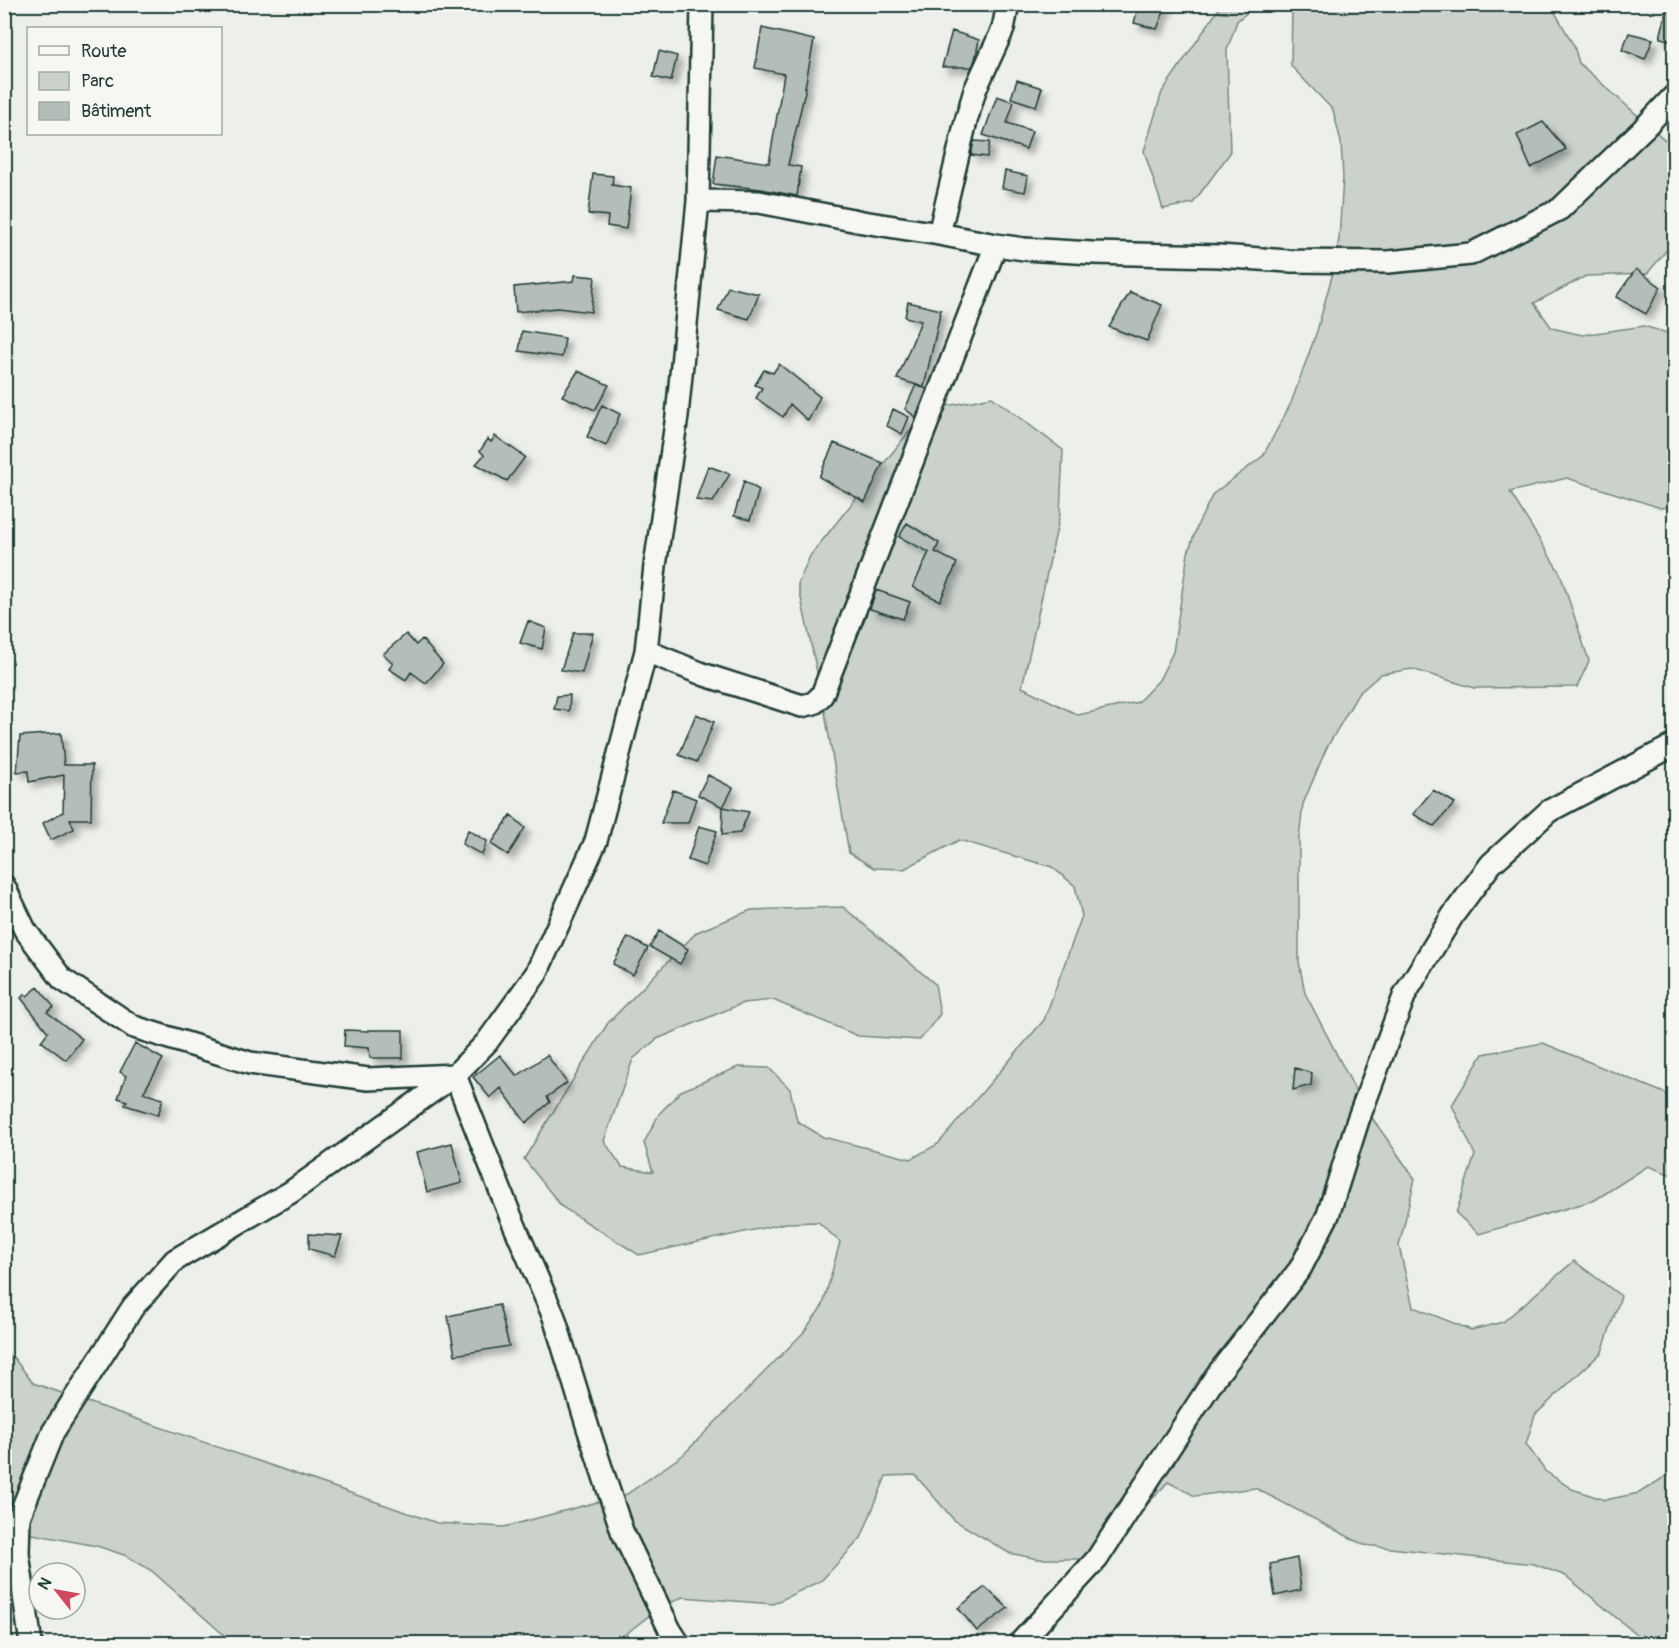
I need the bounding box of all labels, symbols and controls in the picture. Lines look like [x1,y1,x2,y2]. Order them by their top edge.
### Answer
legend [27,27,222,135]
text: Route [81,40,126,63]
text: Parc [81,70,114,93]
text: Bâtiment [81,100,152,123]
north arrow [27,1561,87,1621]
text: N [34,1574,56,1594]

